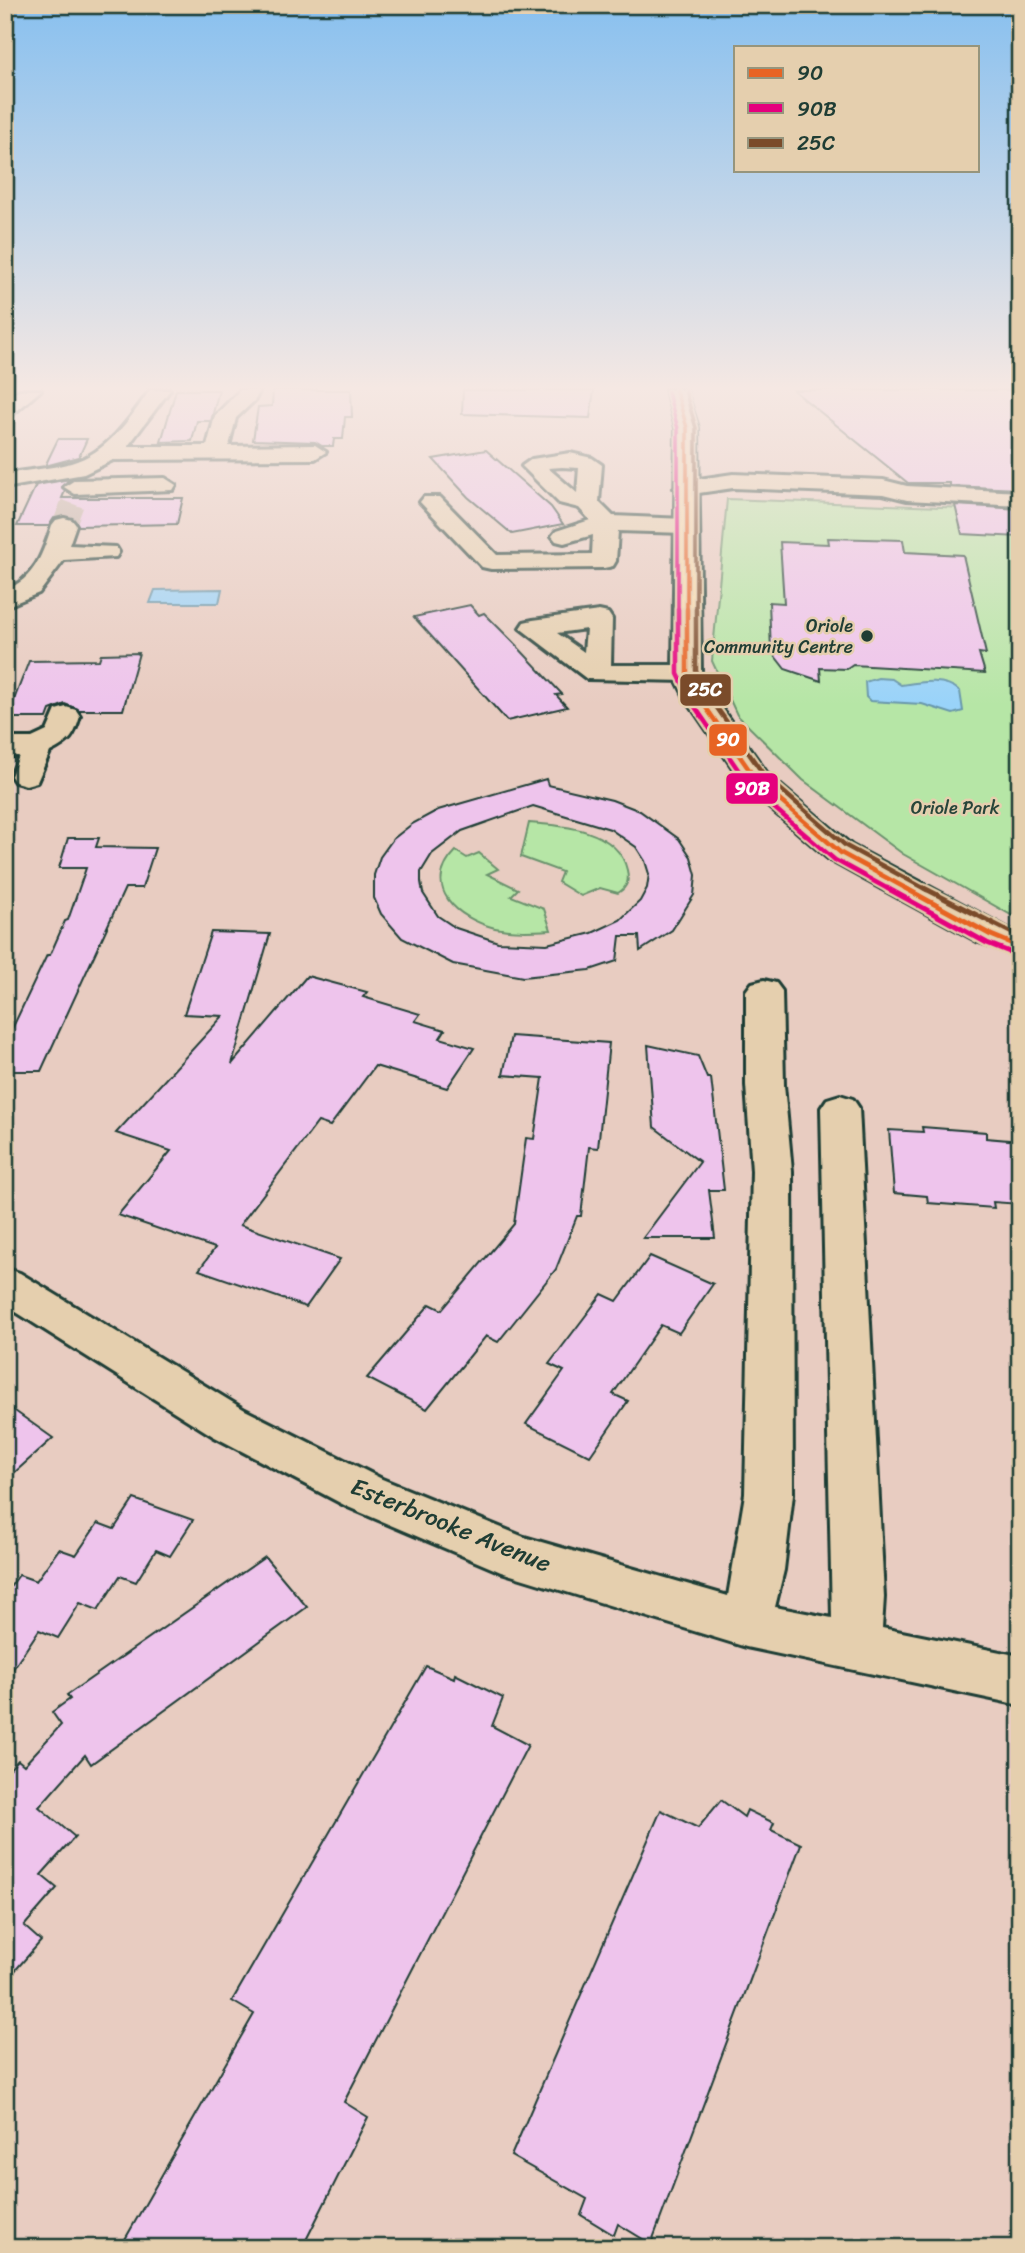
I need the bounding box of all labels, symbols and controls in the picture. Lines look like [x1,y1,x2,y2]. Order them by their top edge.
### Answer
legend [734,46,979,172]
text: 90 [797,54,823,92]
text: 90B [797,90,836,128]
text: 25C [797,124,835,162]
place label: Oriole Community Centre [704,610,853,663]
marker: Oriole Community Centre [859,628,875,644]
line badge: 25C [679,673,732,707]
text: 25C [687,673,723,706]
line badge: 90 [708,723,748,757]
text: 90 [716,723,740,756]
line badge: 90B [725,772,779,805]
text: 90B [734,772,770,805]
park label: Oriole Park [911,792,1000,824]
street label: Esterbrooke Avenue [344,1466,558,1584]

